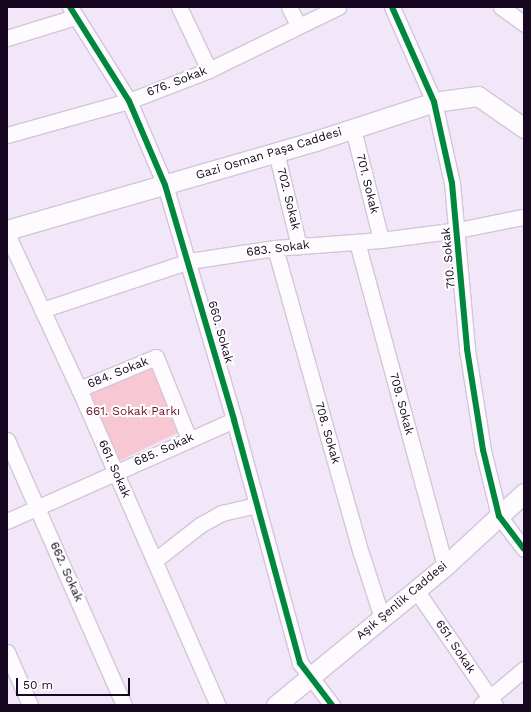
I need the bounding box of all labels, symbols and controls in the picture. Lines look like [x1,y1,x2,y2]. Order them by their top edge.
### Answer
street label: 676. Sokak [145,64,209,100]
street label: Gazi Osman Paşa Caddesi [194,125,344,183]
street label: 701. Sokak [353,153,381,215]
street label: 702. Sokak [273,166,303,232]
street label: 710. Sokak [439,227,459,289]
street label: 683. Sokak [245,238,311,260]
street label: 660. Sokak [204,299,236,365]
street label: 684. Sokak [85,354,151,392]
street label: 709. Sokak [386,371,416,437]
street label: 708. Sokak [311,400,343,466]
park label: 661. Sokak Parkı [86,405,180,419]
street label: 685. Sokak [132,430,196,470]
street label: 661. Sokak [95,438,133,500]
street label: 662. Sokak [46,540,86,604]
street label: Aşık Şenlik Caddesi [353,559,451,643]
street label: 651. Sokak [432,618,478,676]
scale bar [18,670,132,696]
text: 50 m [23,678,53,692]

